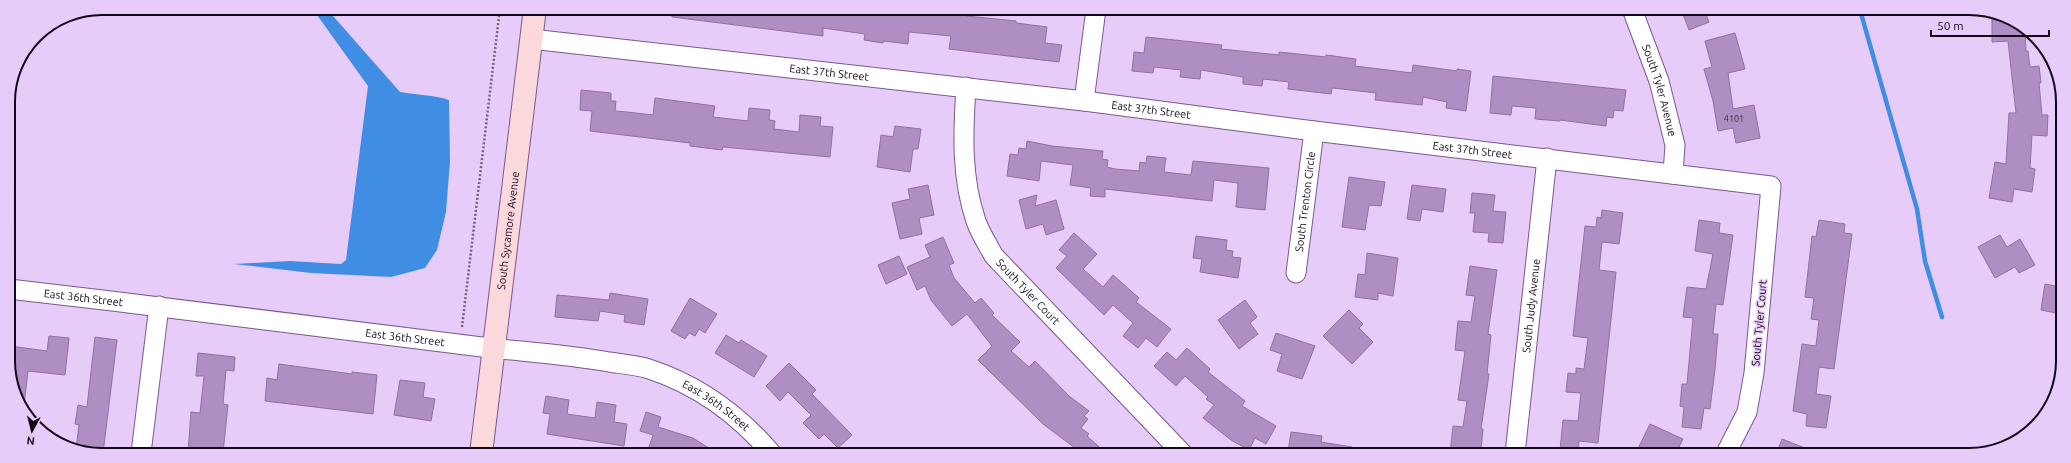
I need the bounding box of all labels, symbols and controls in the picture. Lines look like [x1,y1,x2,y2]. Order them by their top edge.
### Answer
scale bar [1931,12,2049,38]
text: 50 m [1937,19,1964,32]
street label: South Tyler Avenue [1640,43,1679,138]
street label: East 37th Street [789,62,870,83]
street label: East 37th Street [1111,99,1192,121]
house number: 4101 [1724,114,1744,124]
street label: East 37th Street [1432,139,1513,161]
street label: South Trenton Circle [1293,151,1317,253]
street label: South Sycamore Avenue [495,171,521,290]
street label: South Tyler Court [994,256,1063,328]
street label: South Judy Avenue [1520,258,1542,354]
street label: South Tyler Court [1749,279,1769,367]
street label: East 36th Street [43,287,124,308]
street label: East 36th Street [365,327,446,348]
street label: East 36th Street [680,378,753,434]
north arrow [12,411,52,451]
text: N [26,434,36,447]

